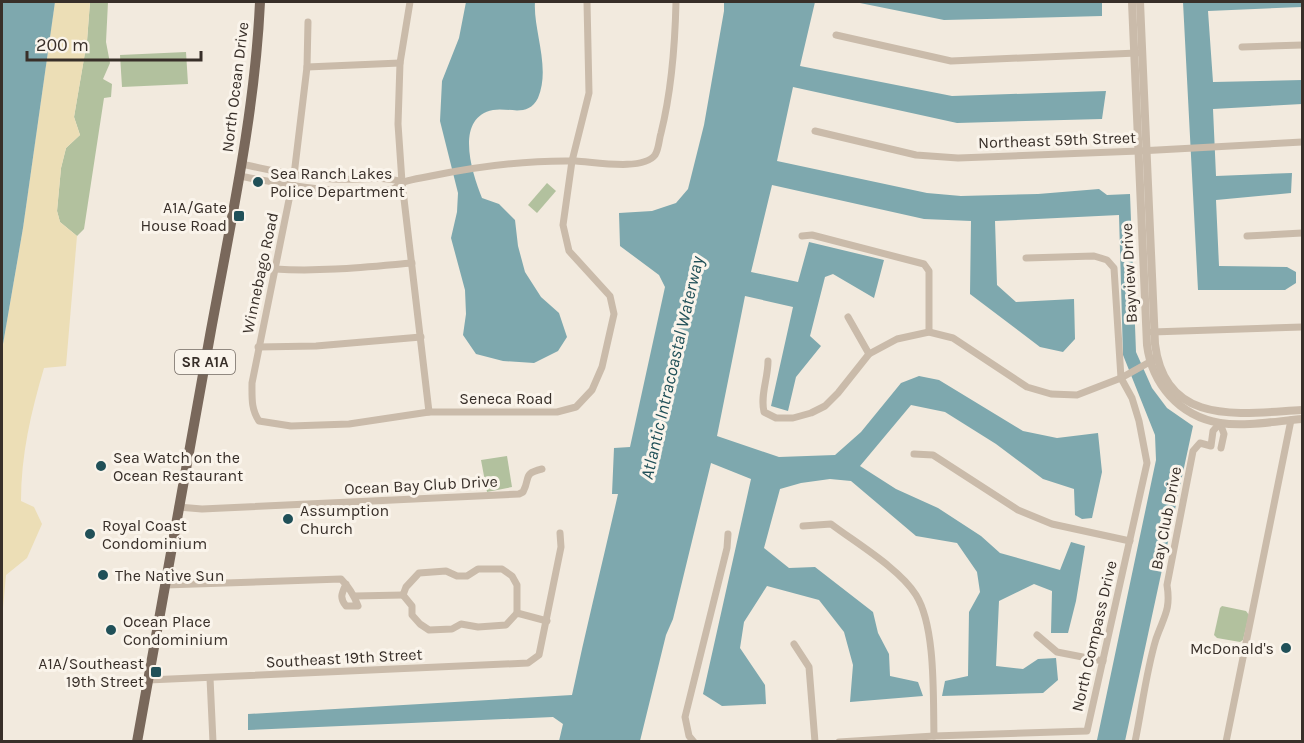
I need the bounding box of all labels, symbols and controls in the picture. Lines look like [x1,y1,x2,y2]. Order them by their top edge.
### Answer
street label: North Ocean Drive [218,21,252,153]
scale bar [27,24,201,62]
text: 200 m [36,34,89,56]
street label: Northeast 59th Street [978,128,1136,152]
place label: Sea Ranch Lakes Police Department [270,164,405,201]
marker: Sea Ranch Lakes Police Department [251,175,265,189]
place label: A1A/Gate House Road [141,198,227,235]
marker: A1A/Gate House Road [232,209,246,223]
street label: Winnebago Road [238,211,282,335]
street label: Bayview Drive [1117,223,1141,323]
water label: Atlantic Intracoastal Waterway [636,253,709,482]
road number: SR A1A [175,350,235,374]
street label: Seneca Road [459,389,553,408]
place label: Sea Watch on the Ocean Restaurant [113,448,243,485]
marker: Sea Watch on the Ocean Restaurant [94,459,108,473]
street label: Bay Club Drive [1147,465,1185,571]
street label: Ocean Bay Club Drive [344,471,498,499]
place label: Assumption Church [300,501,389,538]
marker: Assumption Church [281,512,295,526]
place label: Royal Coast Condominium [102,516,207,553]
marker: Royal Coast Condominium [83,527,97,541]
street label: North Compass Drive [1067,559,1121,713]
place label: The Native Sun [115,566,224,585]
marker: The Native Sun [96,568,110,582]
place label: Ocean Place Condominium [123,612,228,649]
marker: Ocean Place Condominium [104,623,118,637]
place label: McDonald's [1190,639,1274,658]
marker: McDonald's [1279,641,1293,655]
street label: Southeast 19th Street [265,644,423,672]
place label: A1A/Southeast 19th Street [38,654,144,691]
marker: A1A/Southeast 19th Street [149,665,163,679]

